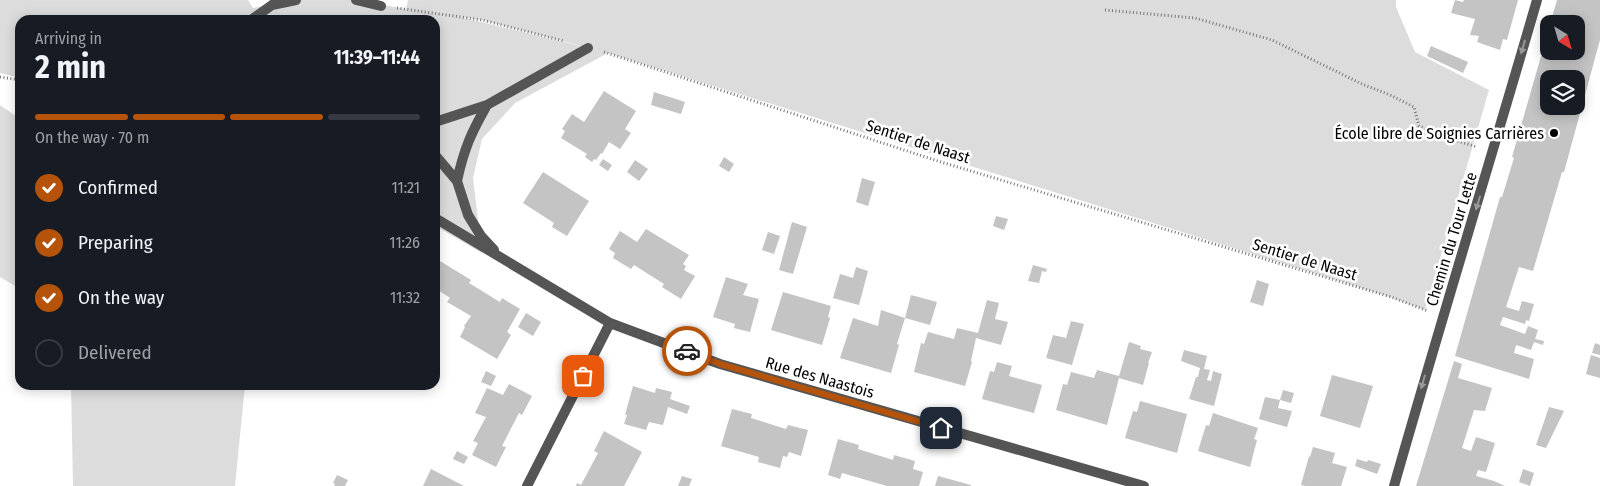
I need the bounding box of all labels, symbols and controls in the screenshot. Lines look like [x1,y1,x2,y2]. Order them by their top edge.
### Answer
north arrow [1540,15,1585,60]
map controls [1540,15,1585,115]
text: Arriving in [35,29,102,48]
one-way arrow [1519,39,1527,54]
text: 11:39–11:44 [334,46,420,69]
text: 2 min [35,48,106,86]
button: layers [1540,70,1585,115]
street label: Sentier de Naast [863,116,973,167]
place label: École libre de Soignies Carrières [1335,124,1544,143]
marker: École libre de Soignies Carrières [1548,127,1560,139]
text: On the way · 70 m [35,128,149,147]
street label: Chemin du Tour Lette [1422,170,1481,308]
icon: check [35,174,63,202]
text: Confirmed [78,176,158,199]
text: 11:21 [391,178,420,197]
one-way arrow [1473,195,1481,210]
icon: check [35,229,63,257]
text: Preparing [78,231,153,254]
text: 11:26 [389,233,420,252]
street label: Sentier de Naast [1250,235,1360,285]
icon: check [35,284,63,312]
text: On the way [78,286,164,309]
text: 11:32 [390,288,420,307]
courier [662,326,712,376]
icon: car [673,337,701,365]
text: Delivered [78,341,152,364]
street label: Rue des Naastois [763,353,877,402]
pin [562,355,604,397]
icon: bag [569,362,597,390]
one-way arrow [1419,375,1427,390]
pin [920,407,962,449]
icon: home [927,414,955,442]

